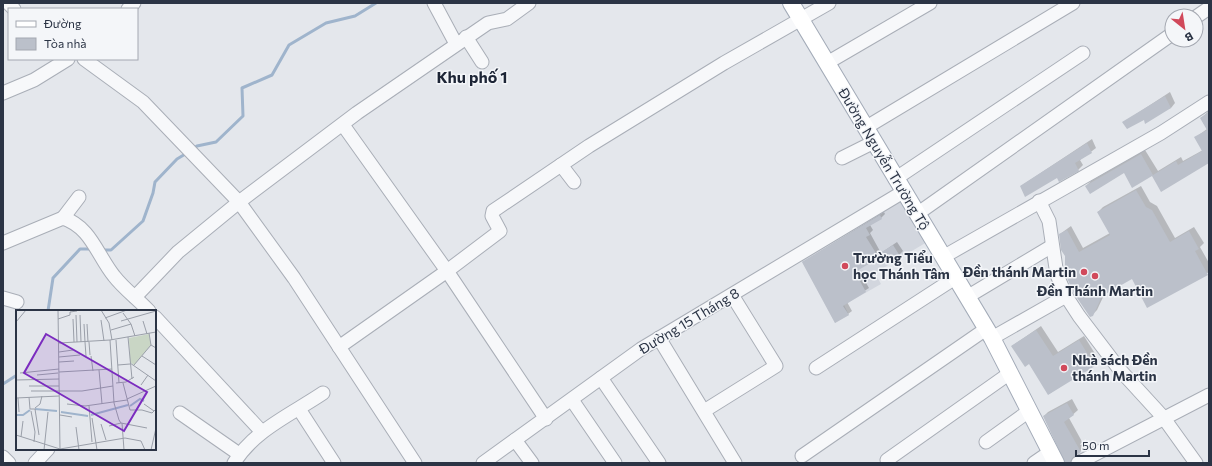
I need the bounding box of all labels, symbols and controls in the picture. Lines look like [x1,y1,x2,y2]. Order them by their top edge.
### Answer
legend [8,8,138,60]
north arrow [1164,8,1204,48]
text: Đường [43,16,82,30]
text: B [1183,30,1196,45]
text: Tòa nhà [44,36,86,50]
district label: Khu phố 1 [436,67,508,86]
street label: Đường Nguyễn Trường Tộ [835,84,934,233]
place label: Trường Tiểu học Thánh Tâm [853,249,950,282]
marker: Trường Tiểu học Thánh Tâm [840,261,850,271]
place label: Đền thánh Martin [962,263,1076,280]
marker: Đền thánh Martin [1079,267,1089,277]
marker: Đền Thánh Martin [1090,271,1100,281]
place label: Đền Thánh Martin [1036,282,1153,299]
street label: Đường 15 Tháng 8 [635,284,742,358]
inset map [16,310,156,450]
place label: Nhà sách Đền thánh Martin [1072,351,1158,384]
marker: Nhà sách Đền thánh Martin [1059,363,1069,373]
scale bar [1076,432,1149,458]
text: 50 m [1082,438,1110,452]

